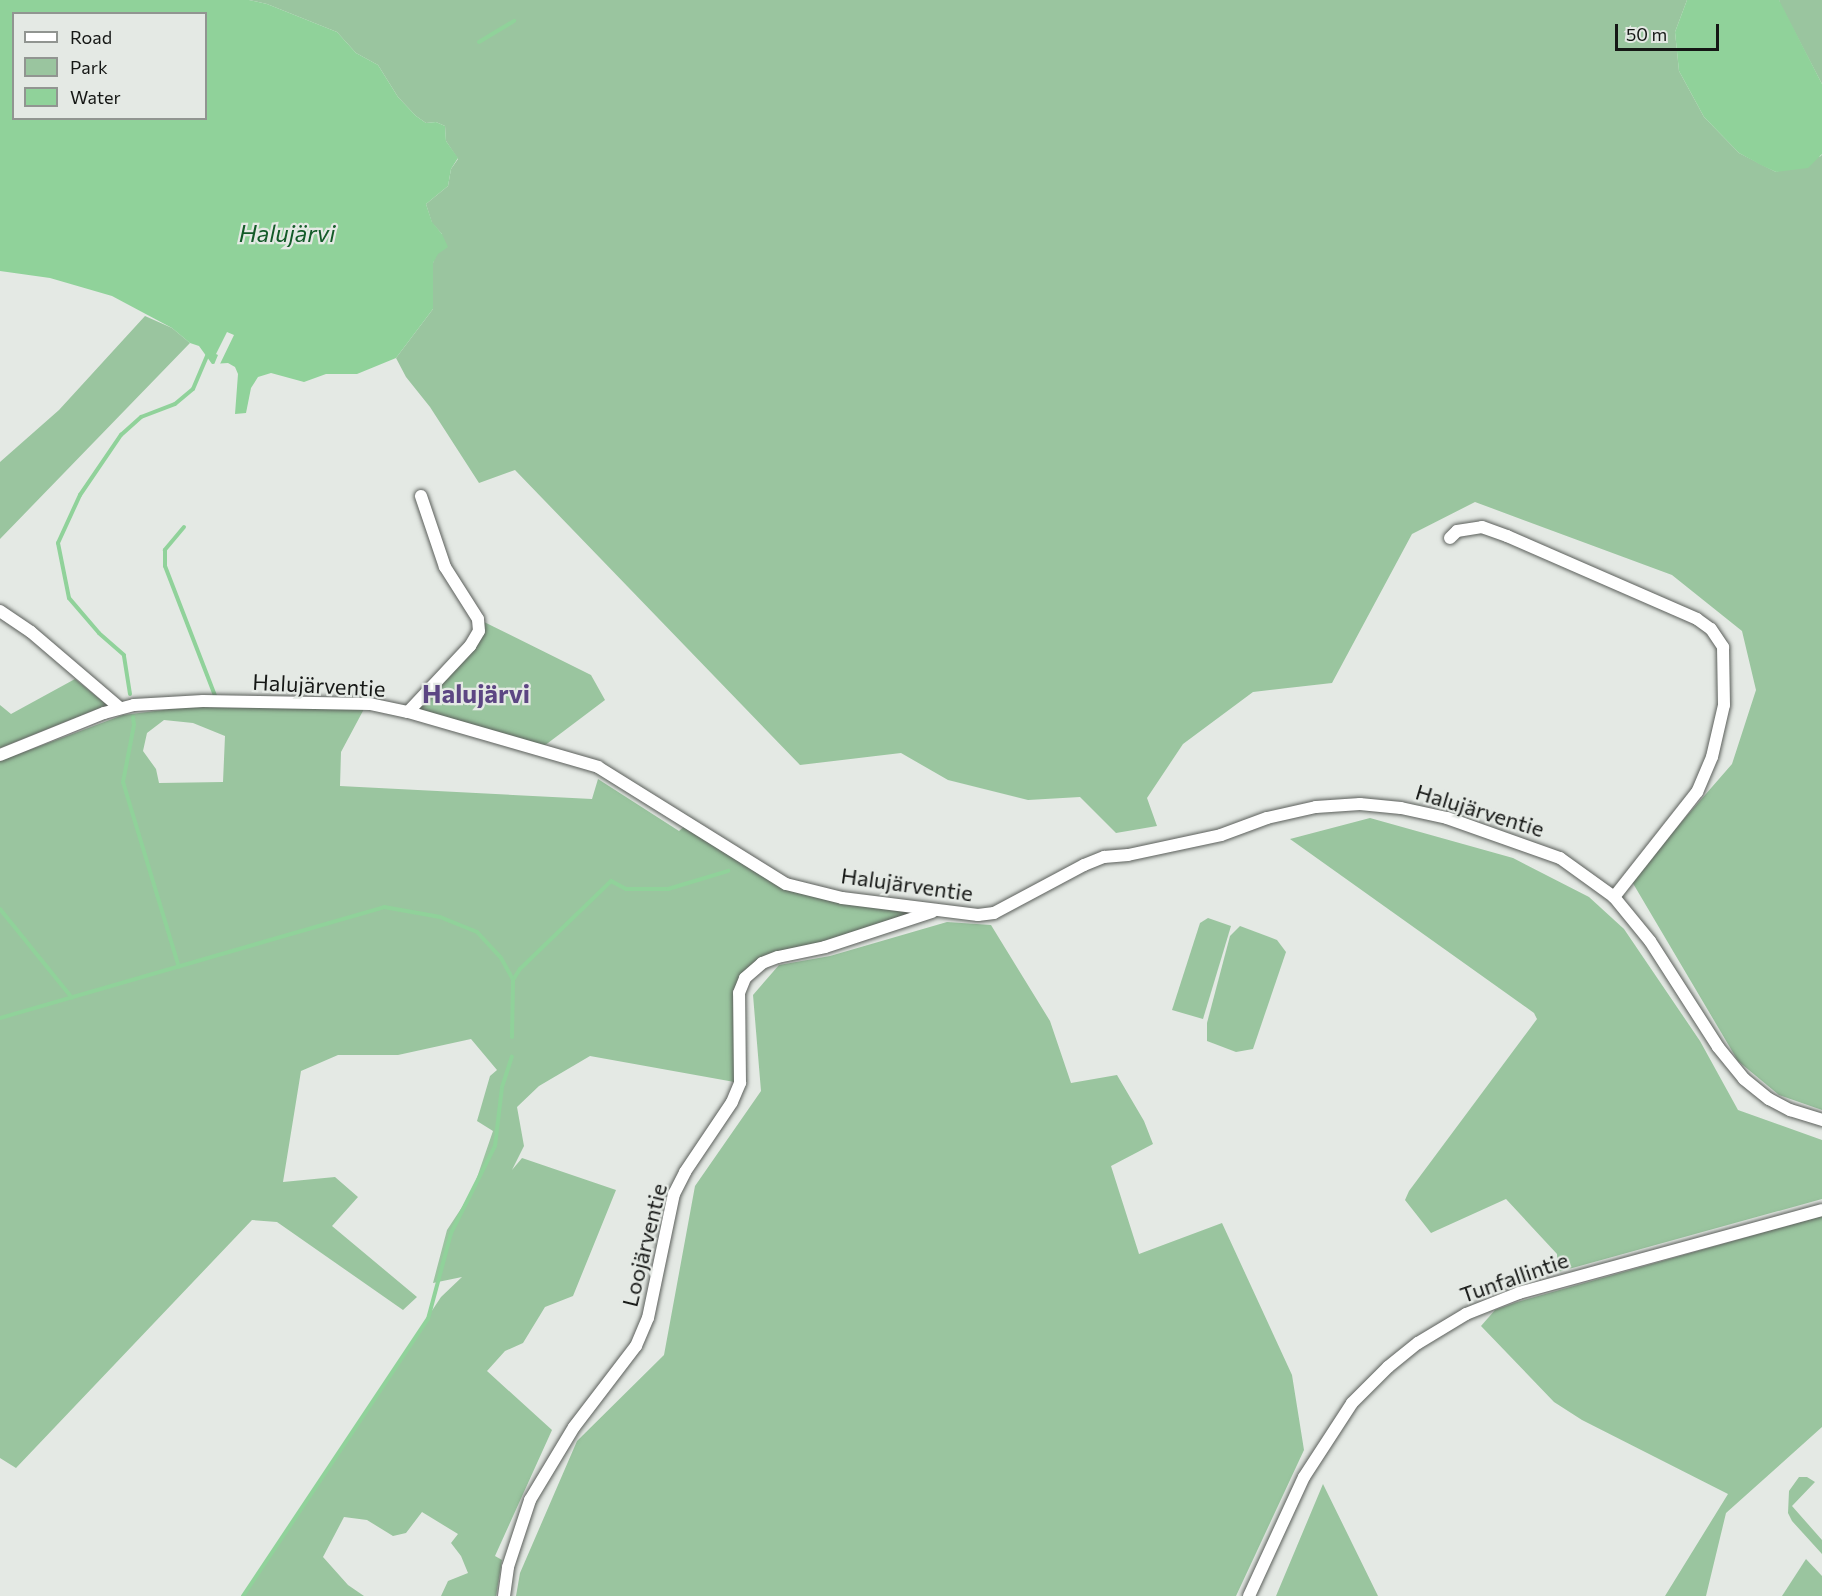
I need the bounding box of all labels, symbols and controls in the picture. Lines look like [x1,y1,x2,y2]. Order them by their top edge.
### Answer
legend [12,12,207,120]
scale bar [1618,12,1722,50]
text: 50 m [1626,23,1667,45]
text: Road [70,26,112,48]
text: Park [70,56,108,78]
text: Water [70,86,121,108]
water label: Halujärvi [239,219,335,247]
street label: Halujärventie [252,668,386,702]
district label: Halujärvi [422,677,530,709]
street label: Halujärventie [1413,778,1547,842]
street label: Halujärventie [839,862,975,906]
street label: Loojärventie [616,1181,672,1309]
street label: Tunfallintie [1456,1246,1572,1308]

